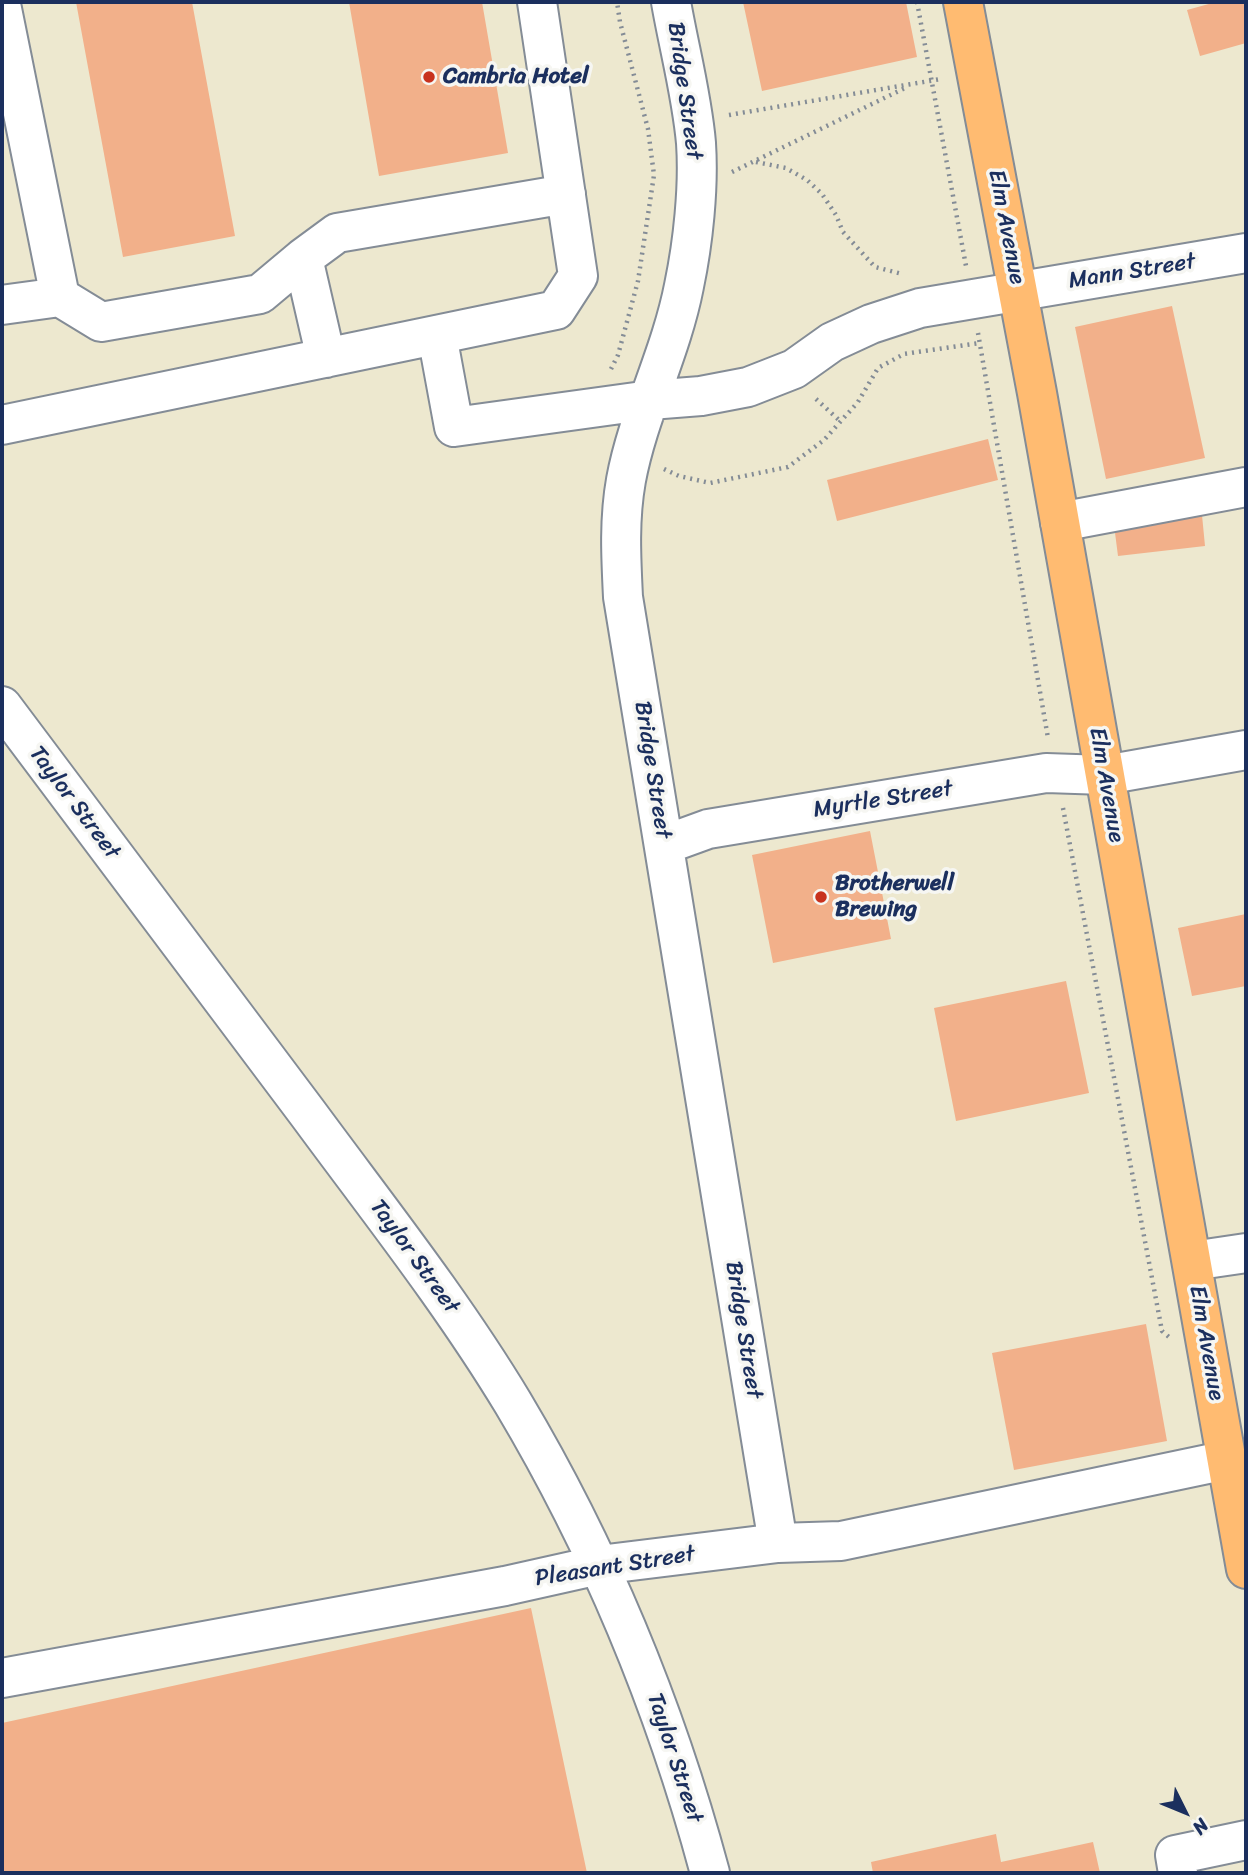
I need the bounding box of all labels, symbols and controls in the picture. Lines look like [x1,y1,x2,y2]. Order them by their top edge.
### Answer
street label: Bridge Street [661,20,707,162]
place label: Cambria Hotel [443,63,589,91]
marker: Cambria Hotel [421,69,437,85]
street label: Elm Avenue [981,167,1031,287]
street label: Mann Street [1067,248,1197,296]
street label: Bridge Street [628,699,676,841]
street label: Elm Avenue [1082,725,1130,845]
street label: Taylor Street [22,741,126,865]
street label: Myrtle Street [811,775,955,825]
place label: Brotherwell Brewing [835,870,954,924]
marker: Brotherwell Brewing [813,889,829,905]
street label: Taylor Street [363,1194,465,1320]
street label: Bridge Street [719,1259,767,1401]
street label: Elm Avenue [1182,1283,1230,1403]
street label: Pleasant Street [533,1541,697,1593]
street label: Taylor Street [640,1690,708,1826]
north arrow [1150,1777,1220,1847]
text: N [1184,1811,1217,1843]

